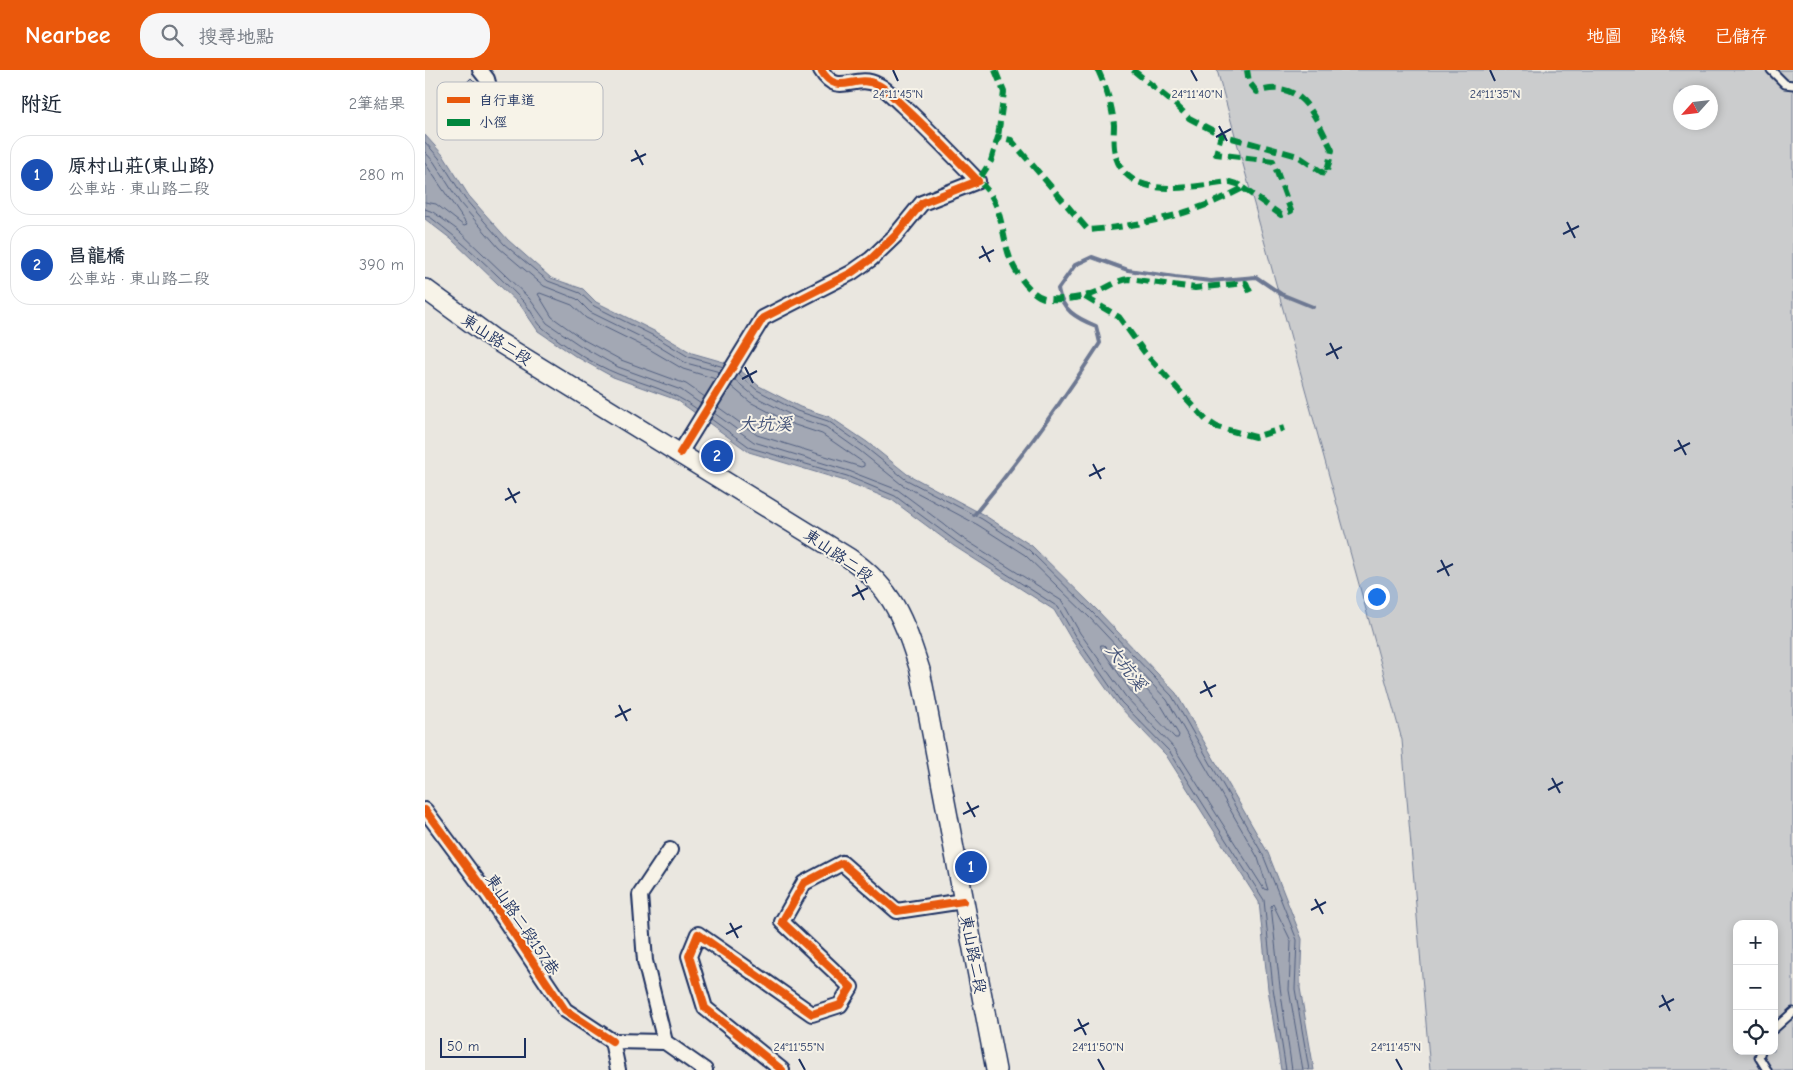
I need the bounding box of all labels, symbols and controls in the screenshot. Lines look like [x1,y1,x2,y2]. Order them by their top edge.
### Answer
search box [140,13,490,58]
text: Nearbee [25,21,110,49]
icon: search [158,21,186,49]
text: 搜尋地點 [198,26,274,48]
text: 地圖 [1586,26,1622,47]
text: 路線 [1650,26,1686,47]
text: 已儲存 [1714,26,1768,47]
legend [437,82,603,140]
north arrow [1673,85,1718,130]
text: 24°11'45"N [873,87,923,101]
text: 24°11'40"N [1171,87,1223,101]
text: 24°11'35"N [1470,87,1520,101]
text: 附近 [20,92,62,116]
text: 自行車道 [479,92,535,109]
text: 2筆結果 [349,95,405,113]
text: 小徑 [479,114,507,131]
text: 原村山莊(東山路) [68,155,215,177]
text: 1 [34,166,40,184]
text: 280 m [359,166,404,184]
text: 公車站 · 東山路二段 [68,180,210,198]
text: 昌龍橋 [68,245,125,267]
text: 2 [33,256,41,274]
text: 390 m [359,256,404,274]
text: 公車站 · 東山路二段 [68,270,210,288]
street label: 東山路二段 [458,311,535,369]
water label: 大坑溪 [738,414,793,435]
pin: 2 [701,437,733,475]
street label: 東山路二段 [800,525,876,586]
your location [1364,584,1390,610]
water label: 大坑溪 [1101,640,1151,696]
pin: 1 [955,848,987,886]
street label: 東山路二段157巷 [482,870,563,979]
street label: 東山路二段 [957,913,989,995]
map controls [1733,920,1778,1055]
button: + [1733,920,1778,965]
button: − [1733,965,1778,1010]
button: locate [1733,1010,1778,1055]
scale bar [440,1035,526,1058]
text: 50 m [447,1038,479,1055]
text: 24°11'55"N [773,1040,825,1054]
text: 24°11'50"N [1072,1040,1124,1054]
text: 24°11'45"N [1371,1040,1421,1054]

